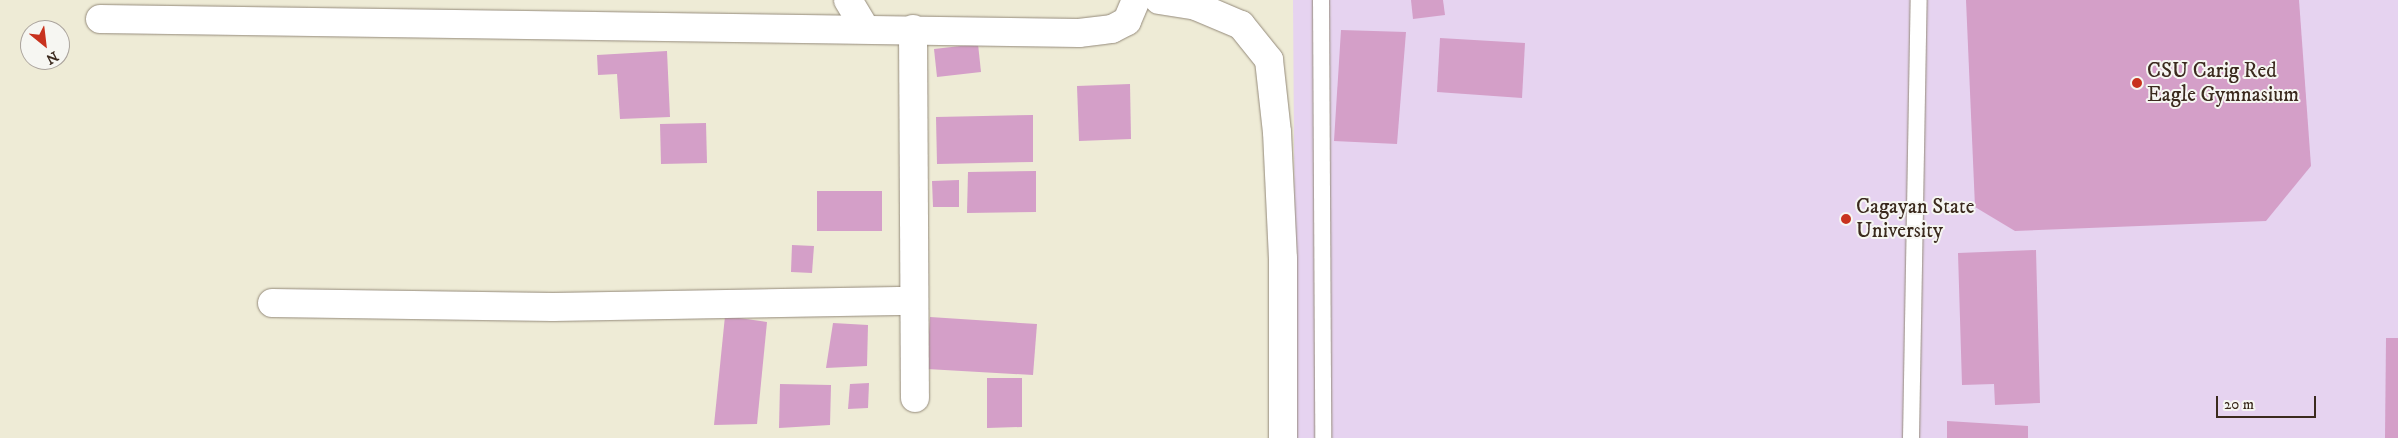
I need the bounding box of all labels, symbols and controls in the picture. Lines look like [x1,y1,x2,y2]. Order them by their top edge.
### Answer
north arrow [20,20,70,70]
text: N [42,47,61,68]
place label: CSU Carig Red Eagle Gymnasium [2147,58,2299,108]
marker: CSU Carig Red Eagle Gymnasium [2131,77,2143,89]
place label: Cagayan State University [1856,194,1974,244]
marker: Cagayan State University [1840,213,1852,225]
scale bar [2218,386,2318,418]
text: 20 m [2224,395,2254,414]

